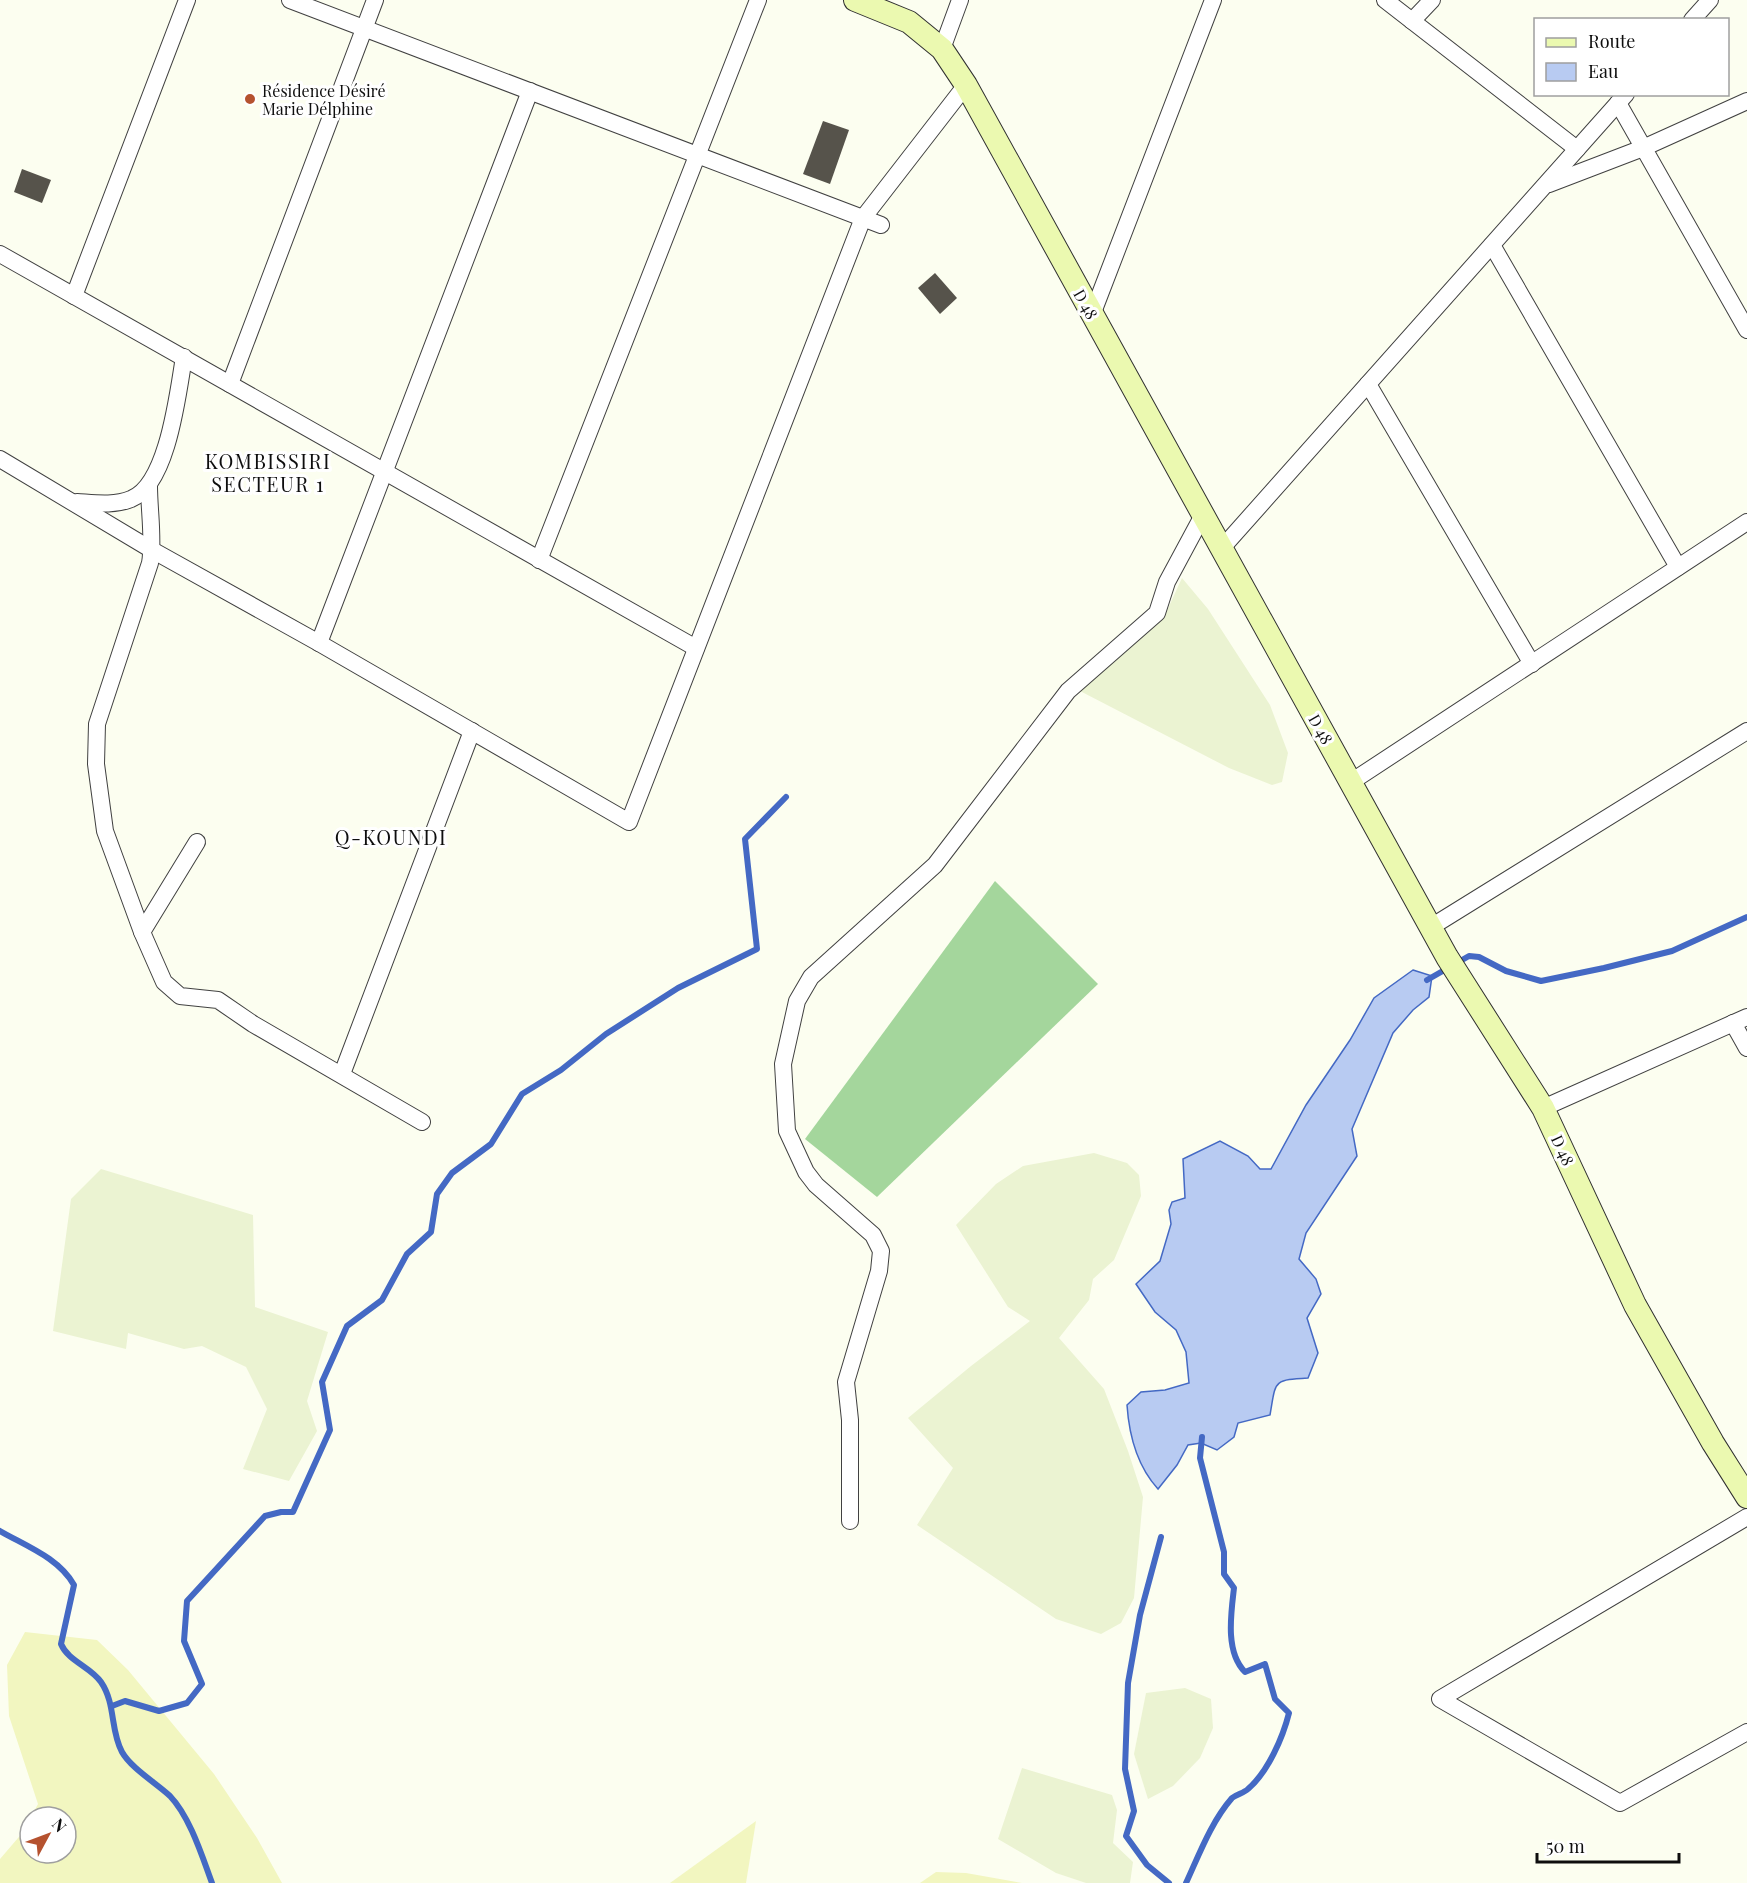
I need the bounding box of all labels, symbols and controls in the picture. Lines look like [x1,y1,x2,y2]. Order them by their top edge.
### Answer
legend [1534,18,1729,96]
text: Route [1588,29,1635,53]
text: Eau [1588,59,1619,83]
place label: Résidence Désiré Marie Délphine [262,80,386,119]
marker: Résidence Désiré Marie Délphine [243,92,257,106]
street label: D 48 [1069,285,1103,323]
district label: KOMBISSIRI SECTEUR 1 [205,447,331,497]
street label: D 48 [1304,710,1338,748]
district label: Q-KOUNDI [335,823,447,850]
street label: D 48 [1547,1131,1579,1169]
north arrow [18,1805,78,1865]
text: N [48,1814,72,1836]
scale bar [1537,1826,1680,1864]
text: 50 m [1546,1834,1585,1858]

